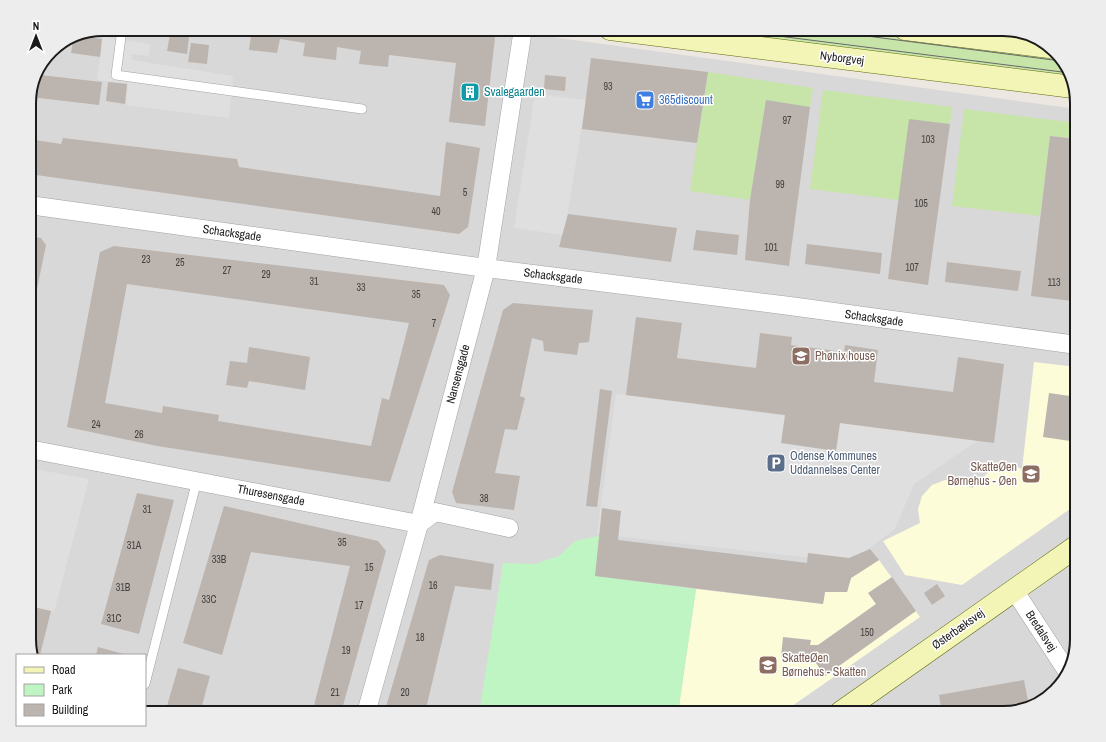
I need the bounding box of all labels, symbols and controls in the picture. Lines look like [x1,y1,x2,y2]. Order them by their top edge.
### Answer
north arrow [16,16,56,56]
text: N [33,19,39,33]
street label: Nyborgvej [819,47,865,69]
house number: 93 [603,80,613,93]
building icon: Svalegaarden [459,81,481,103]
place label: Svalegaarden [484,84,545,100]
supermarket icon: 365discount [634,89,656,111]
place label: 365discount [659,92,713,108]
house number: 97 [782,114,792,127]
house number: 103 [921,133,935,146]
house number: 99 [775,178,785,191]
house number: 5 [463,186,468,199]
house number: 105 [914,197,928,210]
house number: 40 [431,205,441,218]
street label: Schacksgade [202,221,262,245]
house number: 101 [764,241,778,254]
house number: 23 [141,253,151,266]
house number: 25 [175,256,185,269]
house number: 107 [905,261,919,274]
house number: 27 [222,264,232,277]
street label: Schacksgade [523,264,583,288]
house number: 29 [261,268,271,281]
house number: 31 [309,275,319,288]
house number: 113 [1047,276,1061,289]
house number: 33 [356,281,366,294]
house number: 35 [411,288,421,301]
street label: Schacksgade [844,306,904,330]
house number: 7 [432,317,437,330]
street label: Nansensgade [442,343,474,405]
school or university icon: Phønix house [790,345,812,367]
place label: Phønix house [815,348,875,364]
house number: 24 [91,418,101,431]
house number: 26 [134,428,144,441]
place label: Odense Kommunes Uddannelses Center [790,448,880,478]
parking icon: Odense Kommunes Uddannelses Center [765,452,787,474]
place label: SkatteØen Børnehus - Øen [948,459,1017,489]
school or university icon: SkatteØen Børnehus - Øen [1020,463,1042,485]
street label: Thuresensgade [236,481,306,509]
house number: 38 [479,492,489,505]
house number: 31 [142,503,152,516]
house number: 35 [337,536,347,549]
house number: 31A [127,539,142,552]
house number: 33B [212,553,227,566]
house number: 15 [364,561,374,574]
house number: 16 [428,579,438,592]
house number: 31B [116,581,131,594]
house number: 33C [201,593,217,606]
house number: 17 [354,599,364,612]
street label: Østerbæksvej [929,605,987,653]
street label: Bredalsvej [1022,607,1060,655]
house number: 31C [106,612,122,625]
house number: 150 [860,626,874,639]
house number: 18 [415,631,425,644]
house number: 19 [341,644,351,657]
place label: SkatteØen Børnehus - Skatten [782,650,866,680]
legend [16,654,146,726]
school or university icon: SkatteØen Børnehus - Skatten [757,654,779,676]
text: Road [52,662,76,678]
text: Park [52,682,72,698]
house number: 21 [330,686,340,699]
house number: 20 [400,686,410,699]
text: Building [52,702,89,718]

